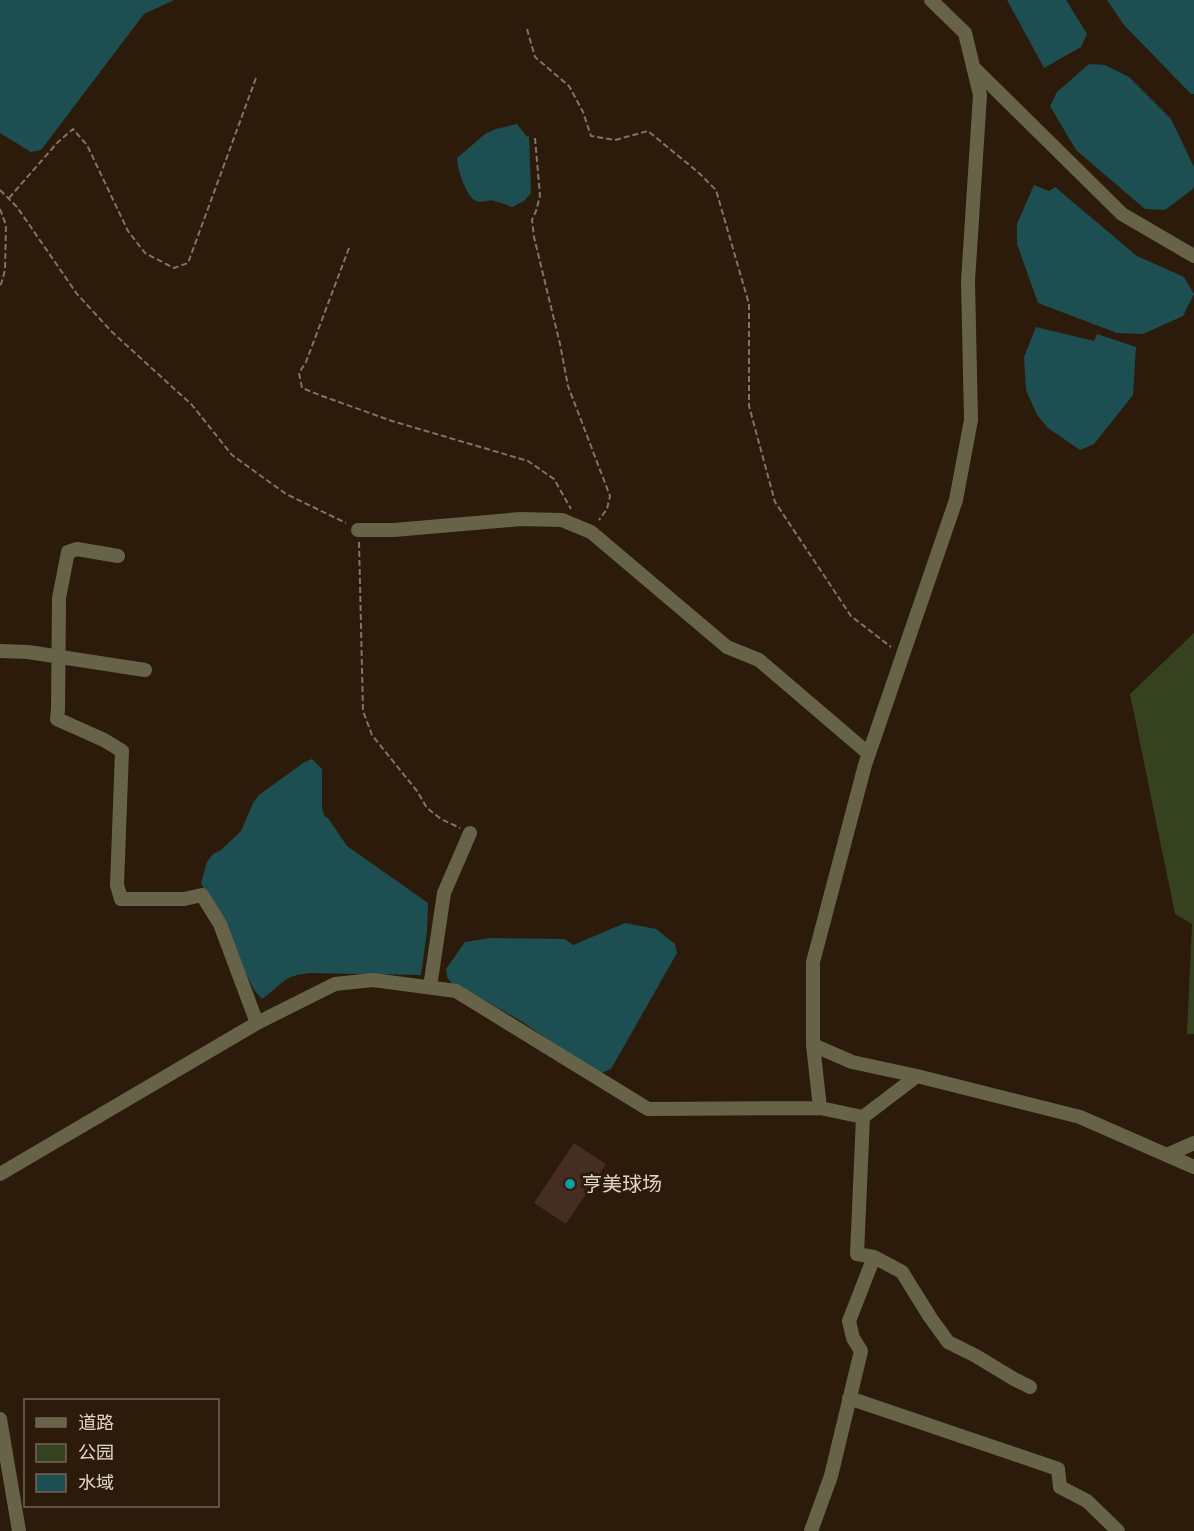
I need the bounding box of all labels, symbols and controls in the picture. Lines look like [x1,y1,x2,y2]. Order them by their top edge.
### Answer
place label: 亨美球场 [582,1170,662,1197]
marker: 亨美球场 [563,1177,577,1191]
legend [24,1399,219,1507]
text: 道路 [78,1410,114,1434]
text: 公园 [78,1440,114,1464]
text: 水域 [78,1470,114,1494]

